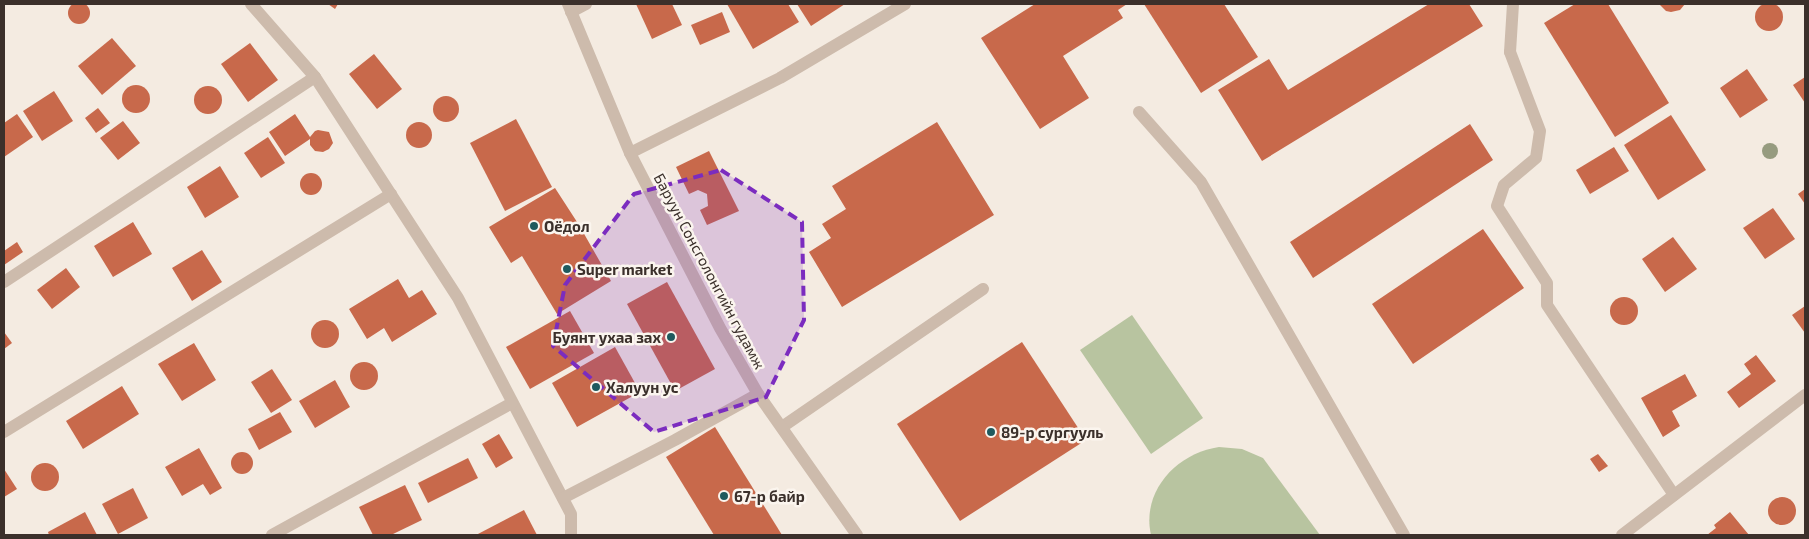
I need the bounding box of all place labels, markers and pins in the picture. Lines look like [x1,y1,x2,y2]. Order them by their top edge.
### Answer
place label: Оёдол [544,217,590,235]
marker: Оёдол [528,220,540,232]
place label: Super market [577,260,672,278]
marker: Super market [561,263,573,275]
place label: Буянт ухаа зах [553,328,661,346]
marker: Буянт ухаа зах [665,331,677,343]
place label: Халуун ус [606,378,679,396]
marker: Халуун ус [590,381,602,393]
place label: 89-р сургууль [1001,423,1103,441]
marker: 89-р сургууль [985,426,997,438]
place label: 67-р байр [734,487,805,505]
marker: 67-р байр [718,490,730,502]

